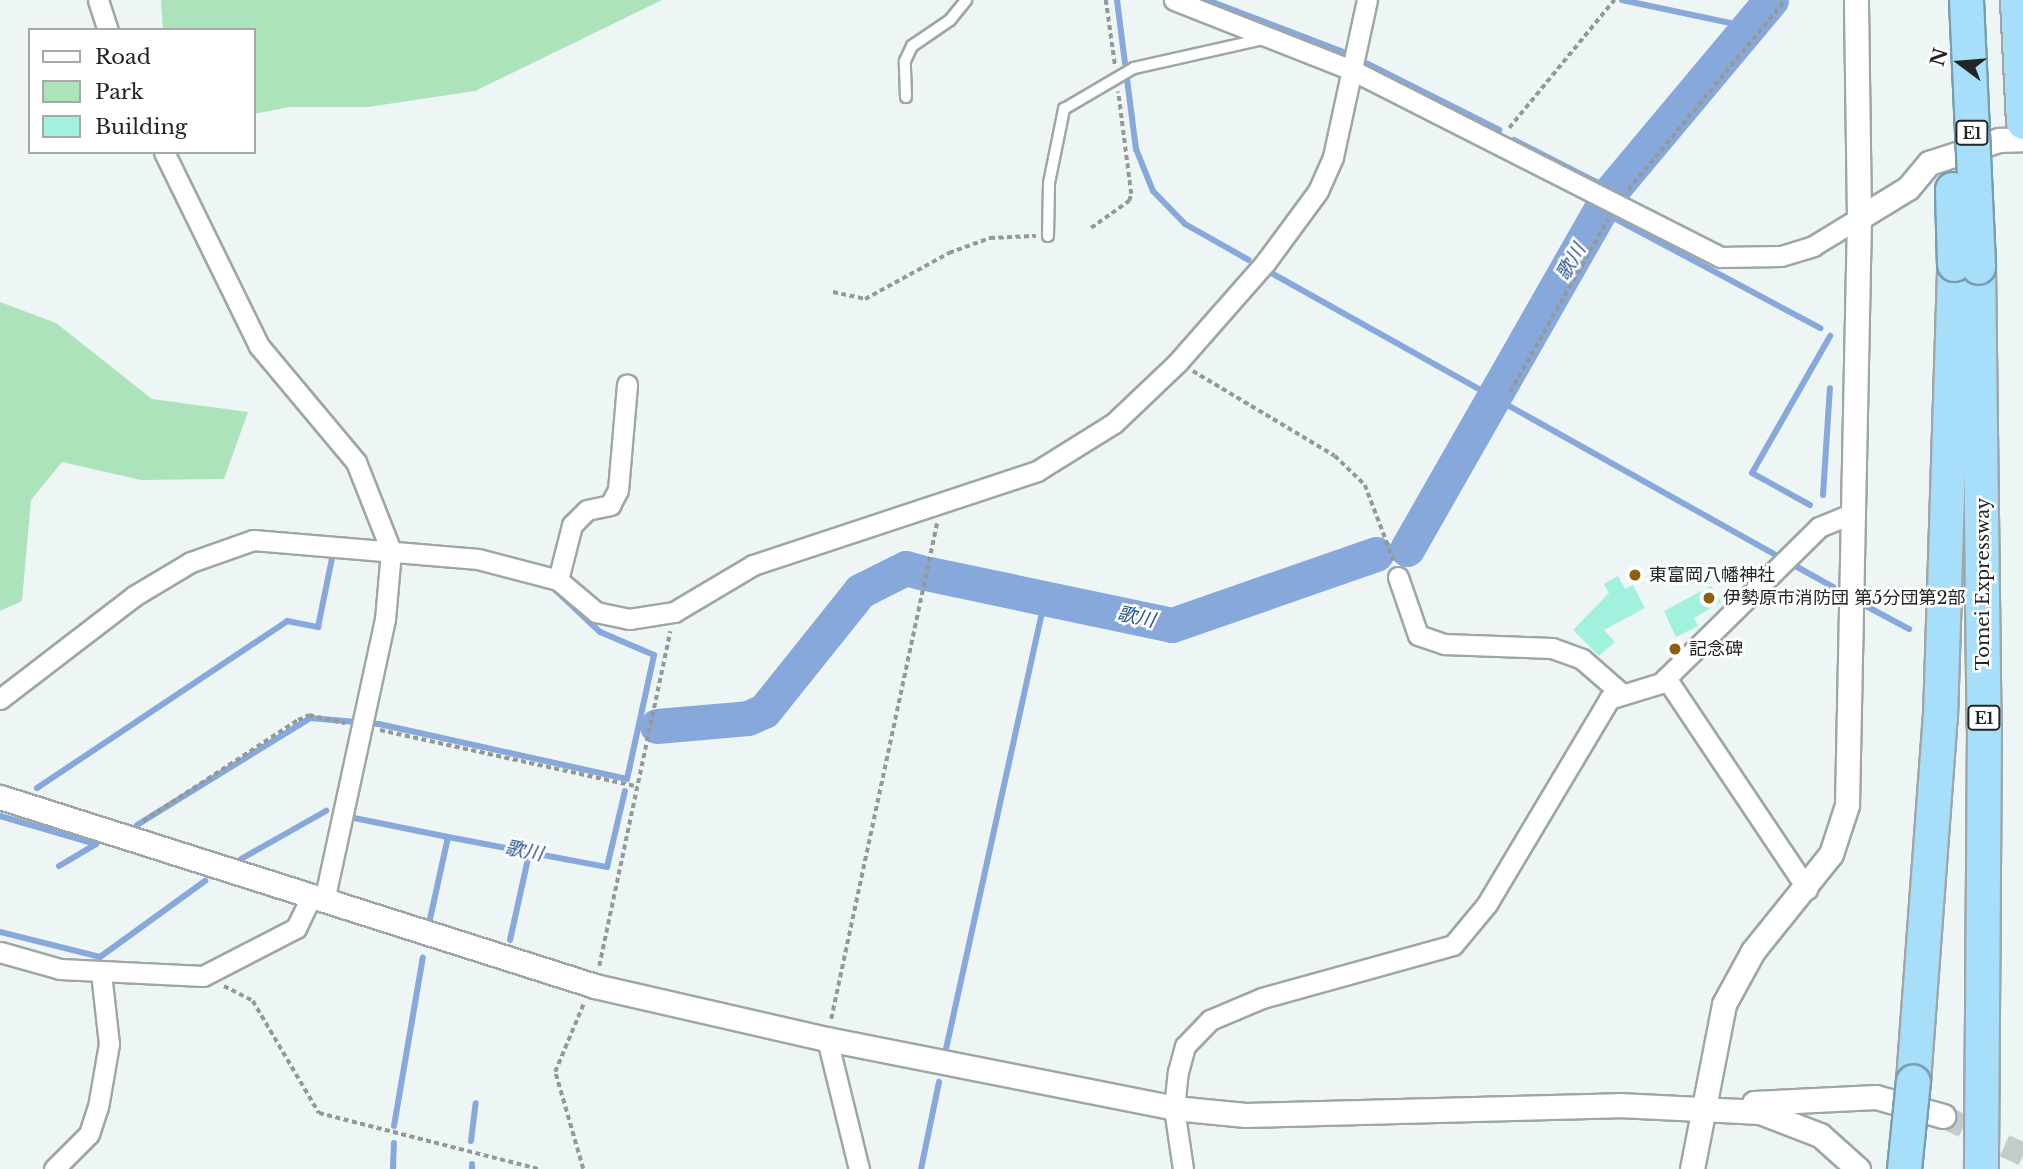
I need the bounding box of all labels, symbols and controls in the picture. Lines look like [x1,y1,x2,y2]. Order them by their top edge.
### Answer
legend [28,28,256,154]
north arrow [1925,28,1995,98]
text: Road [95,44,151,70]
text: N [1926,45,1953,69]
text: Park [95,79,144,105]
text: Building [95,114,187,140]
road number: E1 [1954,120,1990,146]
water label: 歌川 [1552,240,1590,284]
street label: Tomei Expressway [1972,498,1994,670]
place label: 東富岡八幡神社 [1649,564,1775,586]
marker: 東富岡八幡神社 [1627,567,1643,583]
place label: 伊勢原市消防団 第5分団第2部 [1723,587,1965,609]
marker: 伊勢原市消防団 第5分団第2部 [1701,590,1717,606]
water label: 歌川 [1115,602,1157,632]
place label: 記念碑 [1689,638,1743,660]
marker: 記念碑 [1667,641,1683,657]
road number: E1 [1966,706,2002,730]
water label: 歌川 [503,836,545,866]

